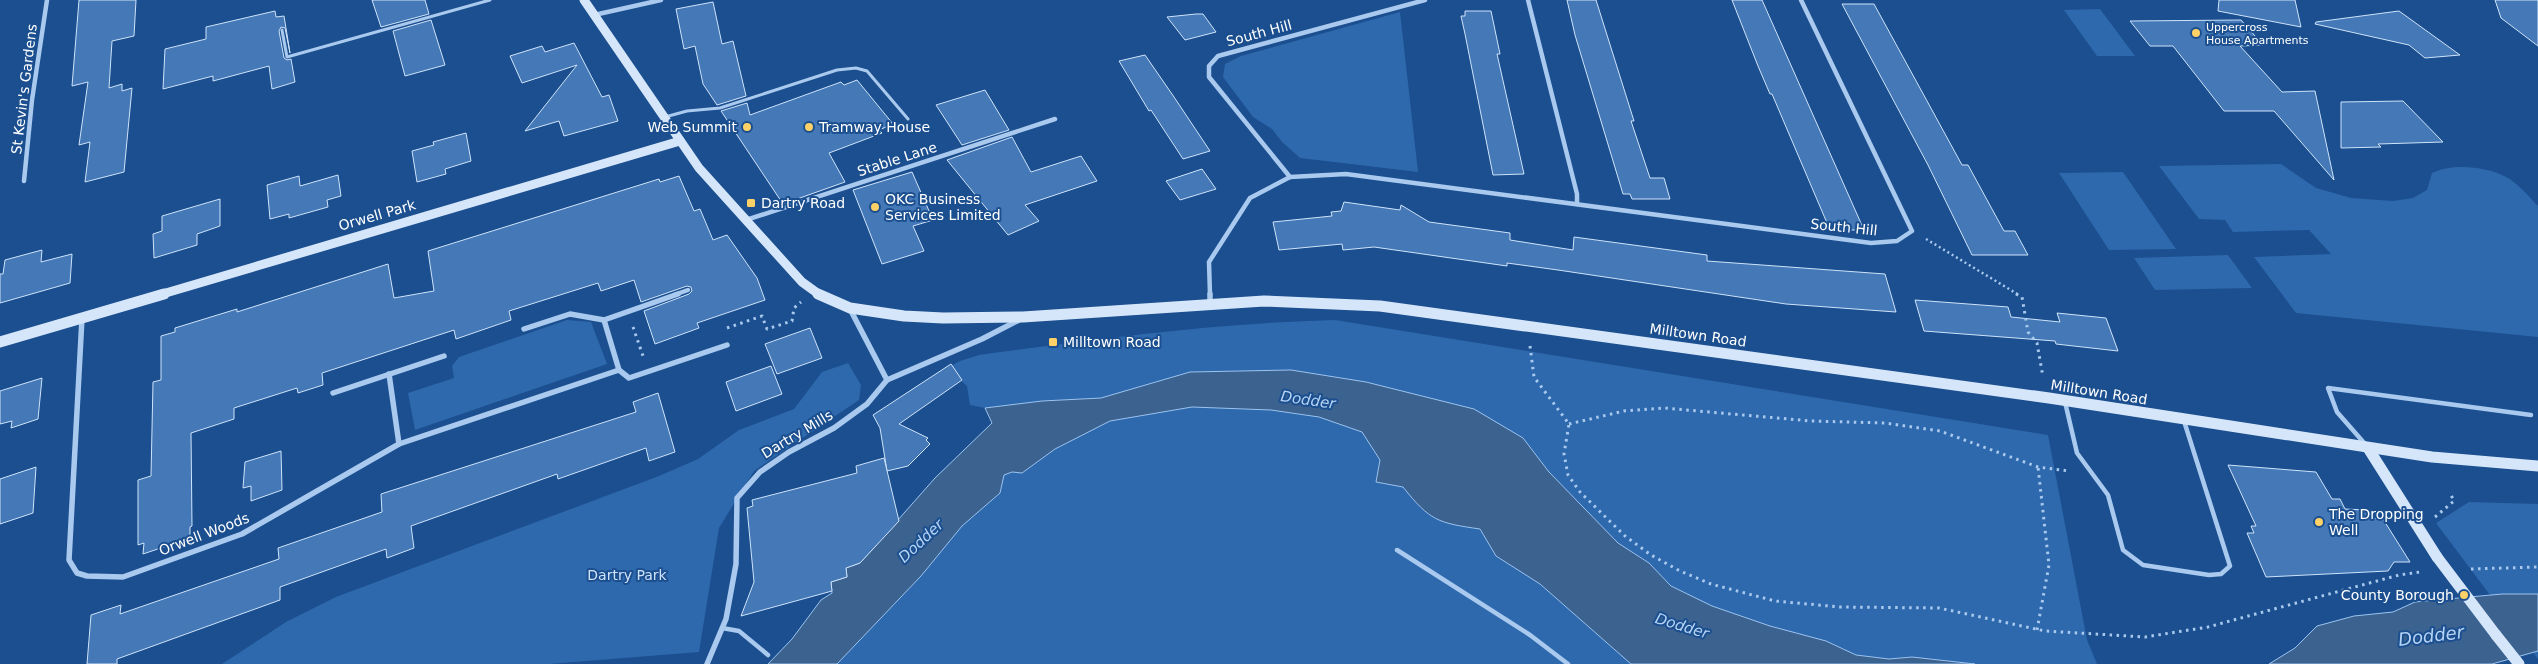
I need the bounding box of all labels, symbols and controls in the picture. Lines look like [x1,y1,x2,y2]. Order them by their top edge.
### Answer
street label: South Hill [1224,17,1294,49]
place label: Uppercross House Apartments [2206,21,2309,47]
street label: St Kevin's Gardens [8,23,40,155]
marker: Uppercross House Apartments [2190,27,2202,39]
place label: Web Summit [648,119,738,135]
place label: Tramway House [818,119,930,135]
marker: Web Summit [741,121,753,133]
marker: Tramway House [803,121,815,133]
street label: Stable Lane [855,139,939,179]
place label: OKC Business Services Limited [885,191,1001,223]
place label: Dartry Road [761,195,845,211]
street label: Orwell Park [337,196,418,234]
marker: Dartry Road [745,197,757,209]
marker: OKC Business Services Limited [869,201,881,213]
street label: South Hill [1810,216,1878,238]
street label: Milltown Road [1649,320,1747,350]
place label: Milltown Road [1063,334,1161,350]
marker: Milltown Road [1047,336,1059,348]
street label: Milltown Road [2049,376,2149,408]
water label: Dodder [1279,387,1337,413]
street label: Dartry Mills [759,407,835,461]
place label: The Dropping Well [2328,506,2424,538]
street label: Orwell Woods [157,509,251,559]
water label: Dodder [895,515,948,566]
marker: The Dropping Well [2313,516,2325,528]
park label: Dartry Park [587,567,668,583]
place label: County Borough [2341,587,2454,603]
marker: County Borough [2458,589,2470,601]
water label: Dodder [1653,609,1712,643]
water label: Dodder [2397,621,2467,650]

